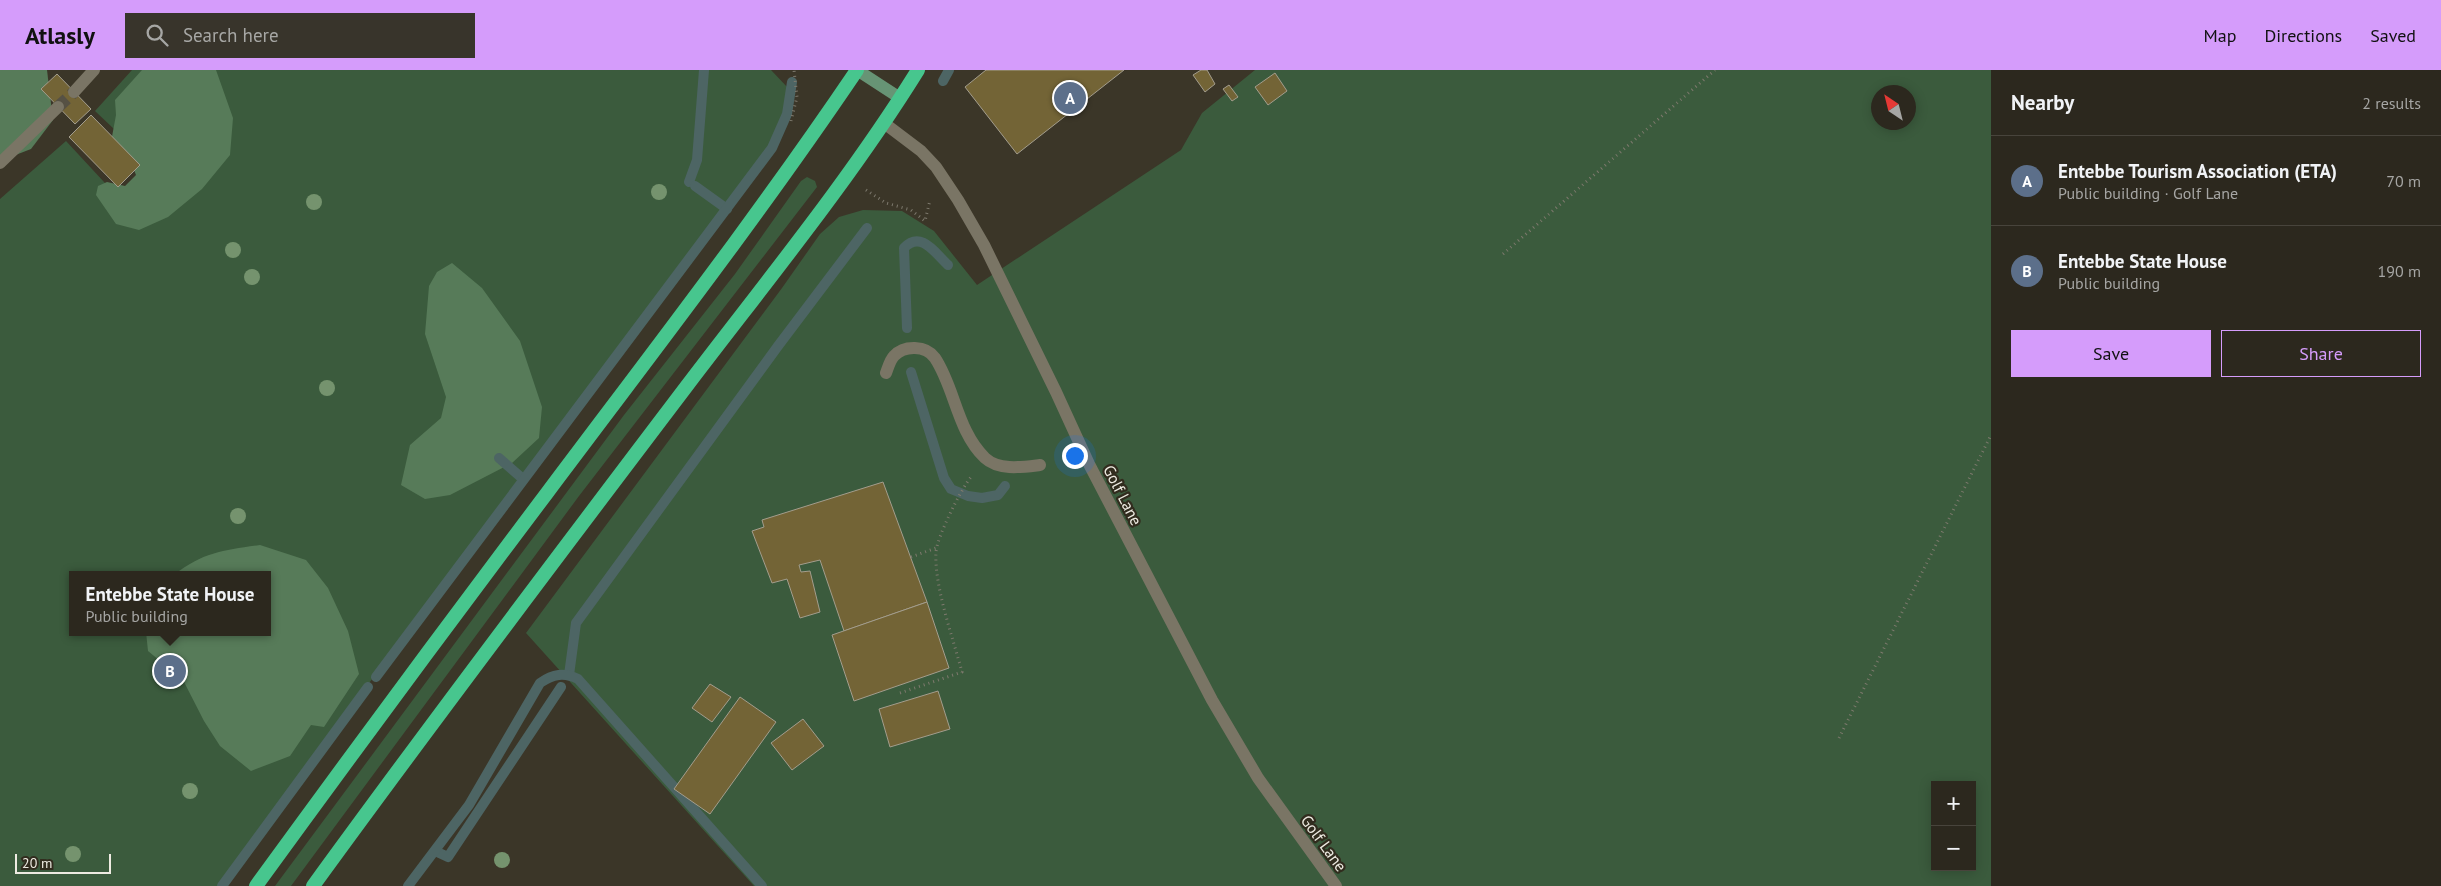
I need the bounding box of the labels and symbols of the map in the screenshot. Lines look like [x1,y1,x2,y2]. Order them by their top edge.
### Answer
pin: A [1054,79,1086,117]
north arrow [1871,85,1916,130]
your location [1062,443,1088,469]
street label: Golf Lane [1099,461,1147,529]
pin: B [154,652,186,690]
street label: Golf Lane [1297,811,1351,875]
scale bar [15,851,111,874]

